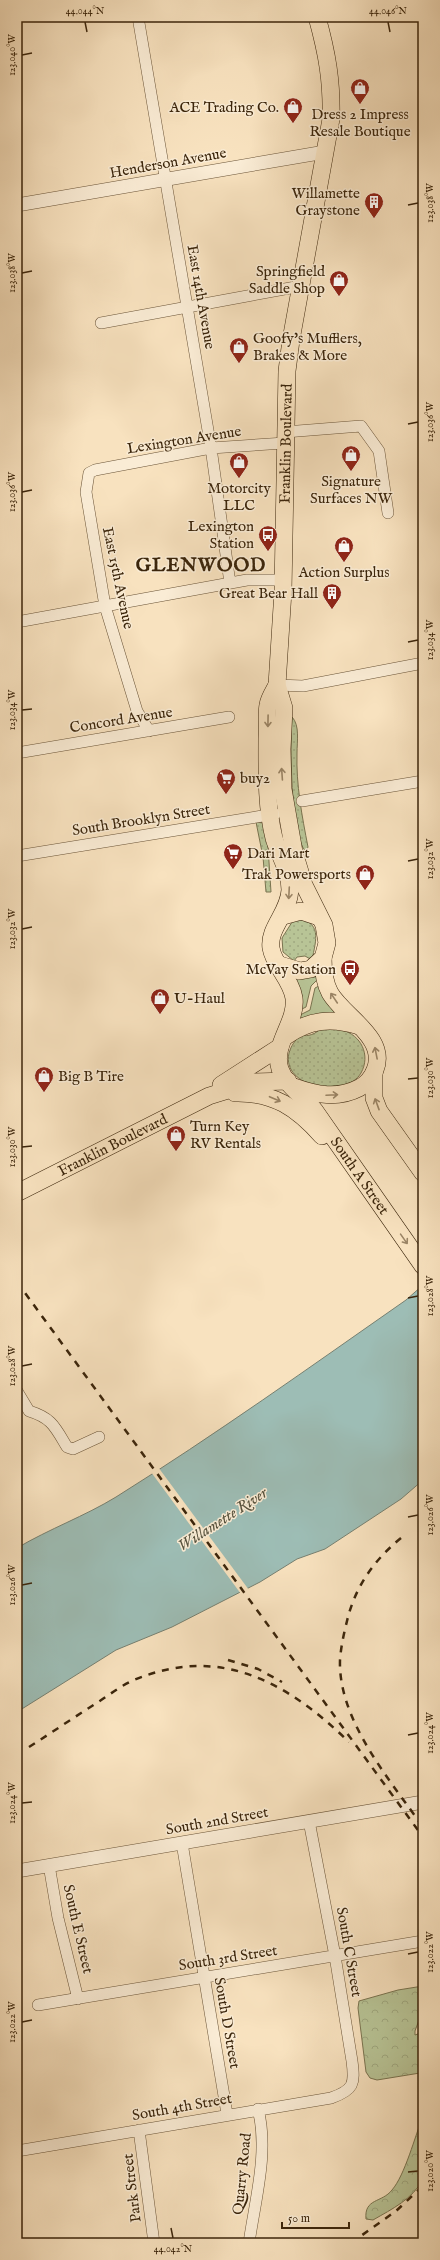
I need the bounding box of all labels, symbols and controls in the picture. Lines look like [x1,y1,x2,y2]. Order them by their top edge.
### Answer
text: 44.044°N [66,5,105,18]
text: 44.046°N [369,5,407,18]
text: 123.040°W [6,34,19,76]
shop icon: Dress 2 Impress Resale Boutique [349,77,371,105]
shop icon: ACE Trading Co. [282,96,304,124]
place label: ACE Trading Co. [168,98,279,117]
place label: Dress 2 Impress Resale Boutique [309,105,411,141]
street label: Henderson Avenue [108,143,228,183]
text: 123.038°W [424,183,437,223]
place label: Willamette Graystone [291,184,360,220]
building icon: Willamette Graystone [363,191,385,219]
street label: East 14th Avenue [182,243,220,351]
text: 123.038°W [6,253,19,293]
place label: Springfield Saddle Shop [249,262,326,298]
shop icon: Springfield Saddle Shop [328,269,350,297]
place label: Goofy's Mufflers, Brakes & More [253,329,362,365]
shop icon: Goofy's Mufflers, Brakes & More [228,336,250,364]
street label: Franklin Boulevard [275,382,296,504]
text: 123.036°W [424,402,437,442]
street label: Lexington Avenue [126,422,243,458]
shop icon: Signature Surfaces NW [340,444,362,472]
shop icon: Motorcity LLC [228,451,250,479]
text: 123.036°W [6,472,19,512]
place label: Signature Surfaces NW [310,472,393,508]
place label: Motorcity LLC [207,479,271,515]
place label: Lexington Station [188,517,254,553]
bus stop icon: Lexington Station [257,524,279,552]
street label: East 15th Avenue [98,525,138,631]
shop icon: Action Surplus [333,535,355,563]
district label: GLENWOOD [136,554,266,578]
place label: Action Surplus [297,563,390,582]
building icon: Great Bear Hall [321,582,343,610]
place label: Great Bear Hall [219,584,319,603]
text: 123.034°W [424,619,437,660]
text: 123.034°W [6,689,19,730]
street label: Concord Avenue [68,702,174,738]
one-way arrow [264,714,272,727]
supermarket icon: buy2 [215,767,237,795]
one-way arrow [279,768,286,781]
place label: buy2 [240,769,270,788]
street label: South Brooklyn Street [71,800,211,840]
text: 123.032°W [424,838,437,879]
supermarket icon: Dari Mart [222,842,244,870]
place label: Dari Mart [247,844,310,863]
shop icon: Trak Powersports [354,863,376,891]
place label: Trak Powersports [242,865,351,884]
one-way arrow [285,886,293,899]
text: 123.032°W [6,908,19,949]
bus stop icon: McVay Station [339,958,361,986]
place label: McVay Station [246,960,336,979]
shop icon: U-Haul [149,987,171,1015]
place label: U-Haul [174,989,226,1008]
one-way arrow [329,992,338,1003]
one-way arrow [372,1047,380,1060]
text: 123.030°W [424,1057,437,1098]
shop icon: Big B Tire [33,1065,55,1093]
place label: Big B Tire [58,1067,124,1086]
one-way arrow [325,1091,338,1098]
one-way arrow [268,1096,280,1103]
one-way arrow [372,1099,380,1111]
street label: Franklin Boulevard [55,1109,171,1180]
place label: Turn Key RV Rentals [190,1117,261,1153]
shop icon: Turn Key RV Rentals [165,1124,187,1152]
text: 123.030°W [6,1126,19,1167]
street label: South A Street [326,1133,394,1218]
one-way arrow [400,1233,408,1244]
text: 123.028°W [424,1275,437,1316]
text: 123.028°W [6,1345,19,1386]
water label: Willamette River [174,1483,273,1556]
text: 123.026°W [424,1494,437,1535]
text: 123.026°W [6,1564,19,1605]
text: 123.024°W [424,1712,437,1754]
text: 123.024°W [6,1782,19,1824]
street label: South 2nd Street [164,1803,270,1839]
street label: South E Street [59,1883,97,1975]
street label: South C Street [332,1905,366,1999]
text: 123.022°W [424,1931,437,1973]
street label: South 3rd Street [177,1941,279,1975]
street label: South D Street [210,1976,244,2070]
text: 123.022°W [6,2001,19,2043]
street label: South 4th Street [131,2089,233,2125]
street label: Quarry Road [228,2131,256,2216]
text: 123.020°W [424,2150,437,2192]
street label: Park Street [118,2153,146,2223]
scale bar [282,2204,349,2230]
text: 50 m [288,2211,310,2226]
text: 44.042°N [154,2243,193,2256]

